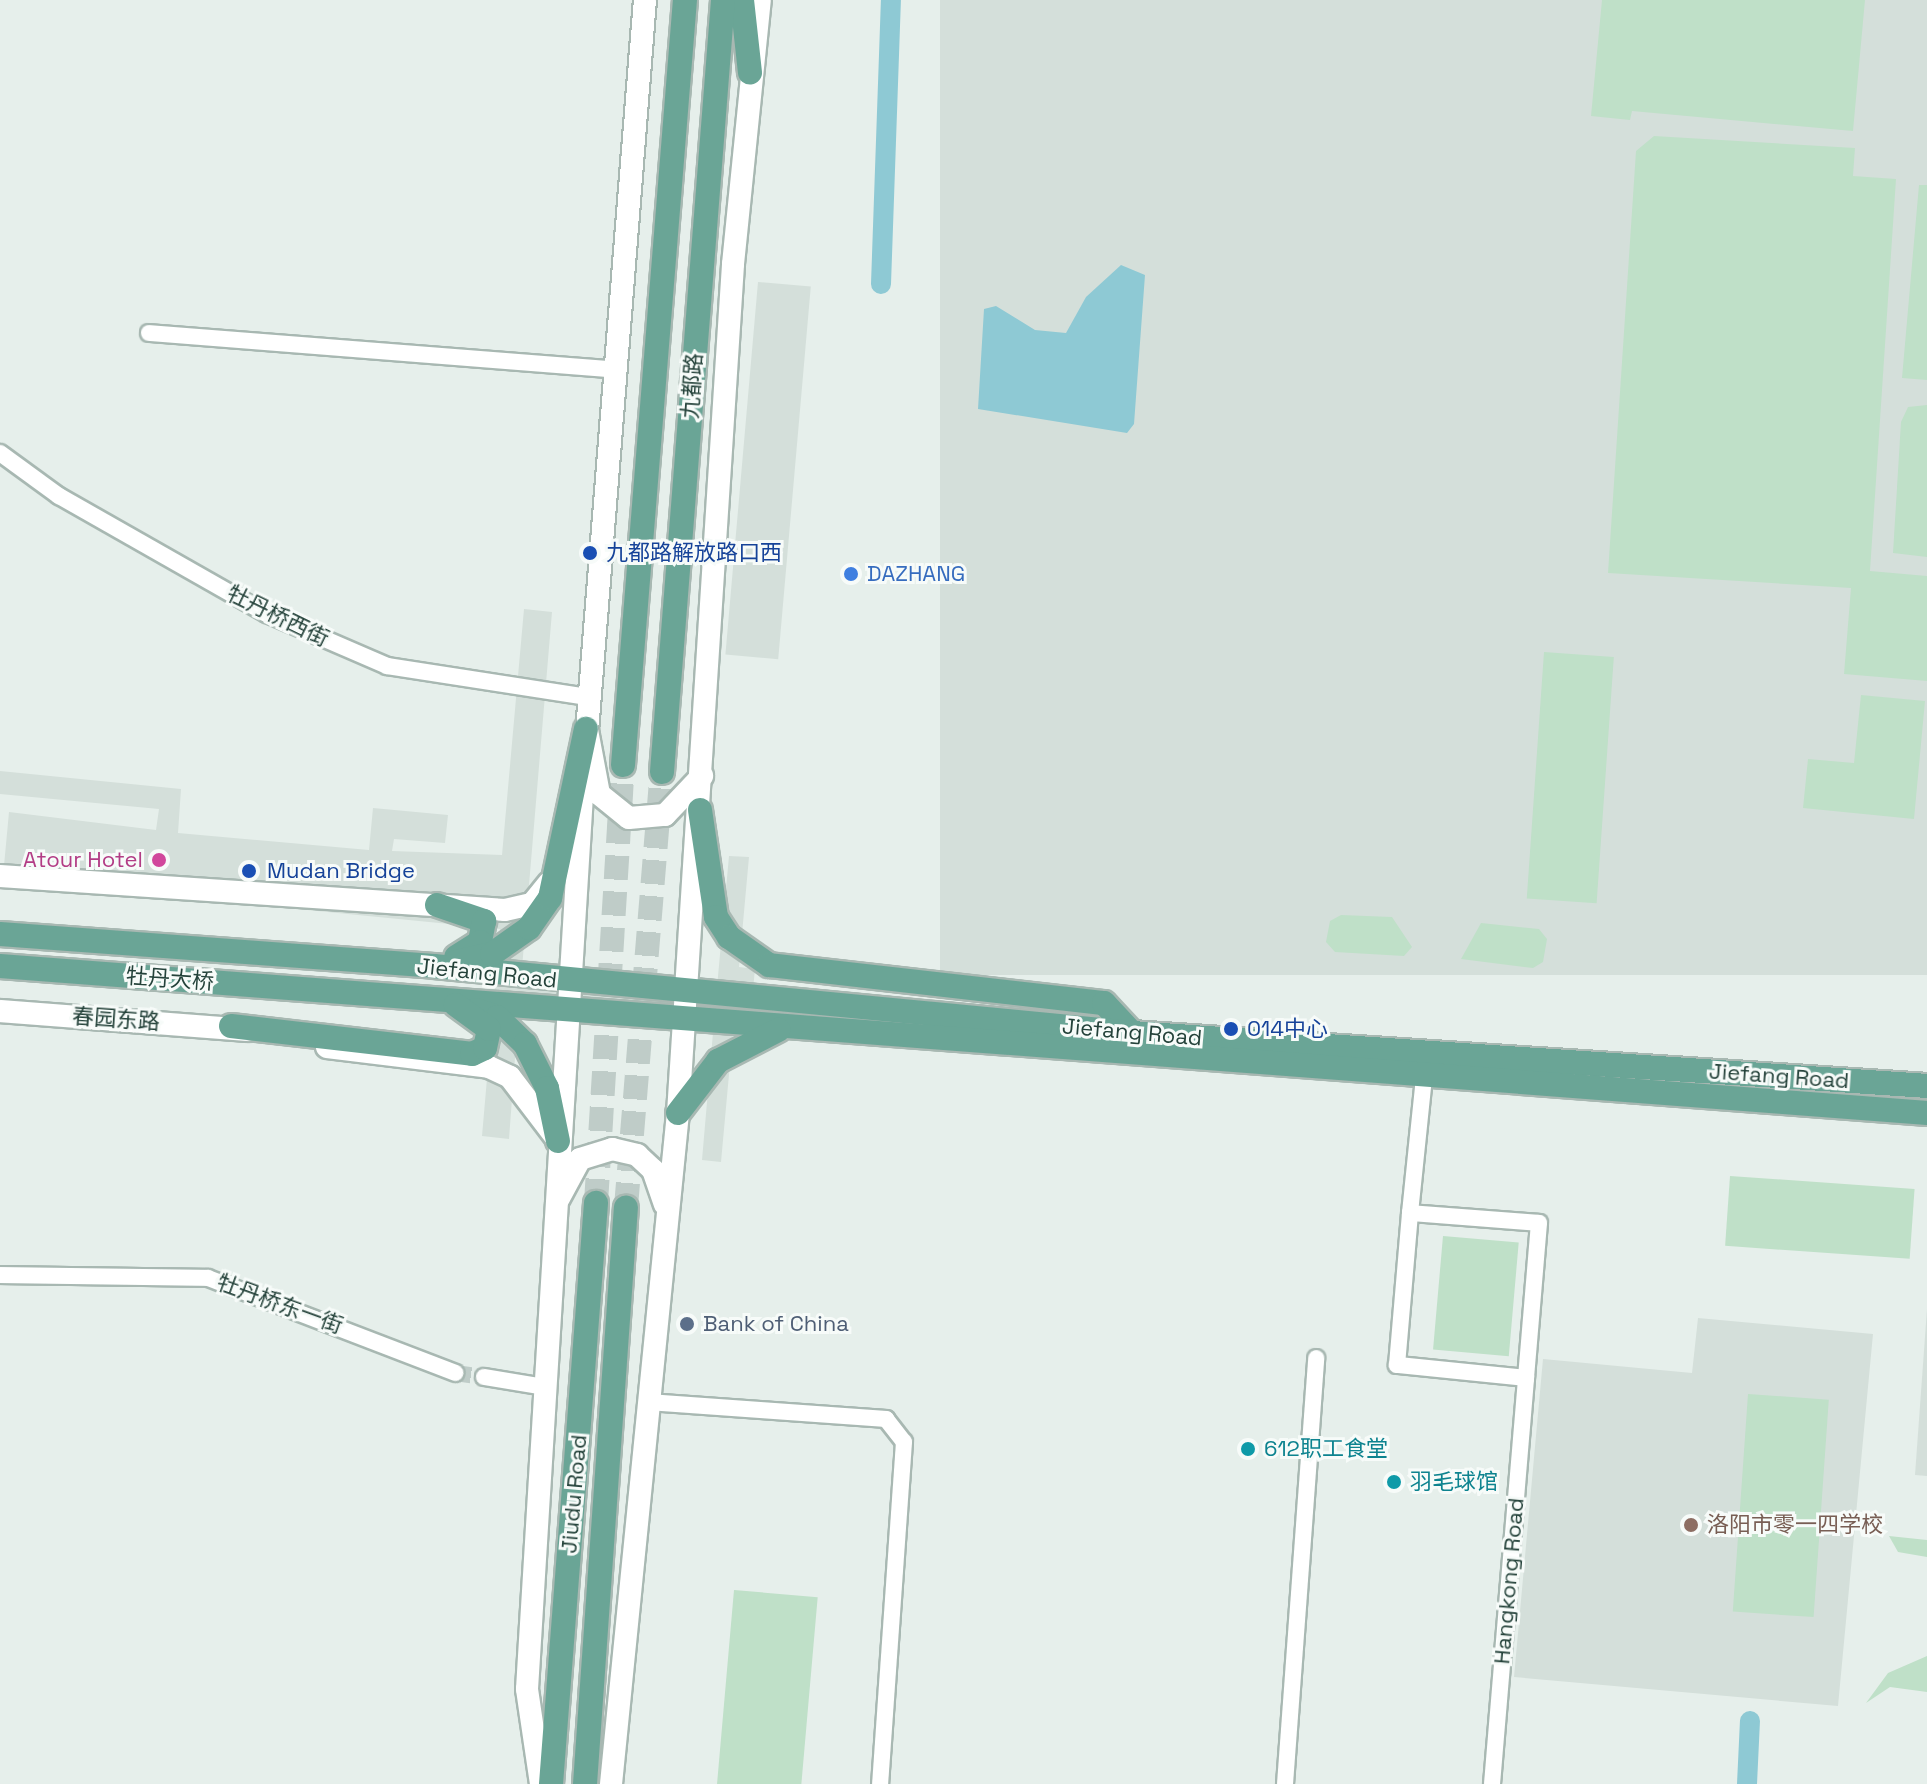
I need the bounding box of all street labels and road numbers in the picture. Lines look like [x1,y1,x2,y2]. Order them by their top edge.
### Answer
street label: 九都路 [677,352,707,420]
street label: 牡丹桥西街 [223,580,333,652]
street label: Jiefang Road [416,953,558,993]
street label: 牡丹大桥 [125,963,215,995]
street label: 春园东路 [71,1003,161,1035]
street label: Jiefang Road [1061,1013,1203,1051]
street label: Jiefang Road [1708,1058,1850,1094]
street label: 牡丹桥东一街 [213,1269,347,1339]
street label: Jiudu Road [556,1433,592,1555]
street label: Hangkong Road [1489,1497,1529,1665]

